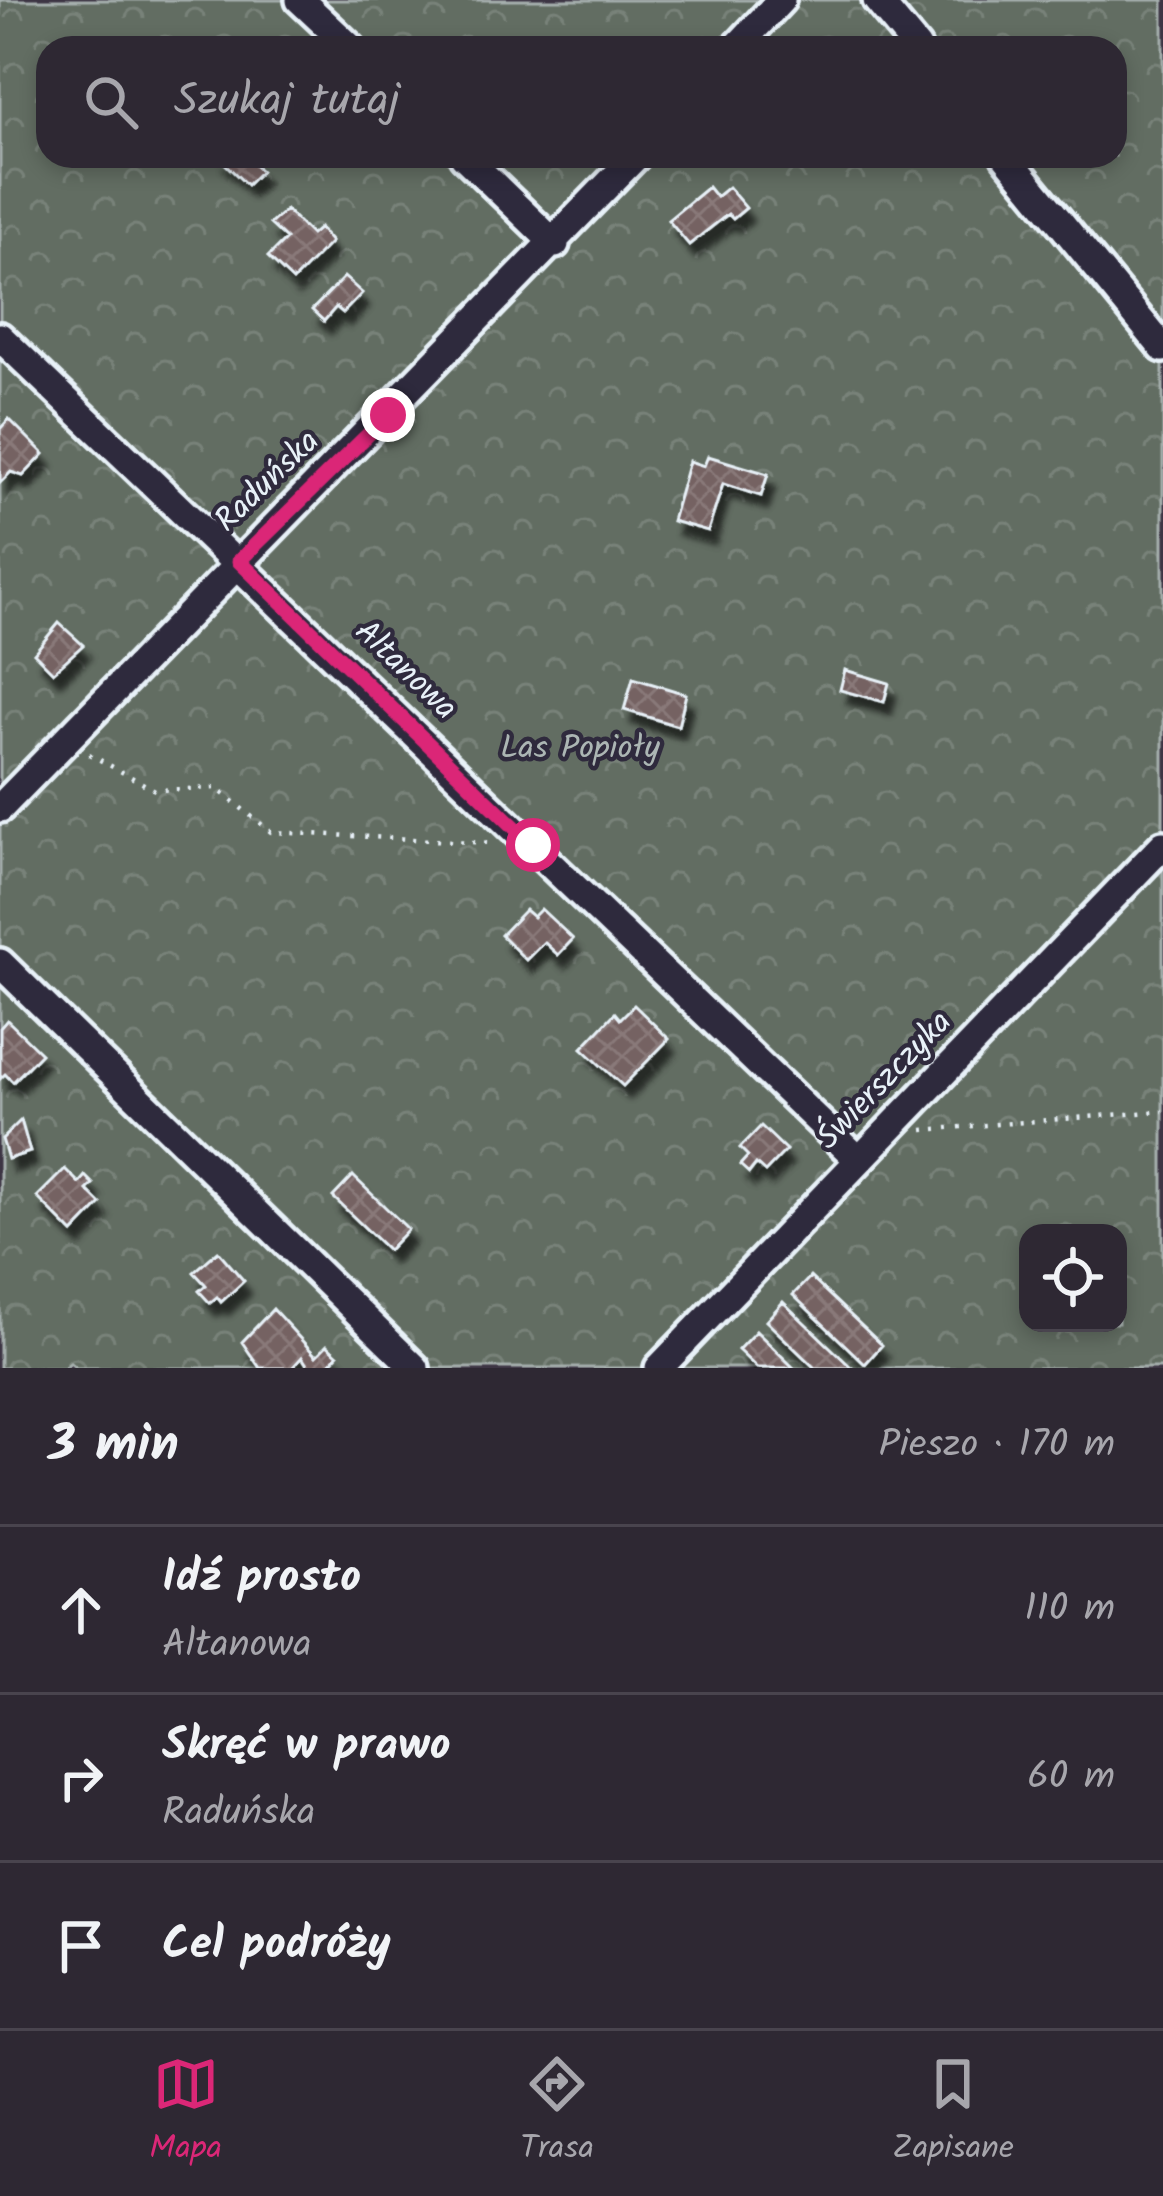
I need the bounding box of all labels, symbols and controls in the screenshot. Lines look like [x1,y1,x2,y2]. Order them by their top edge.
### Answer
search box [36,36,1127,168]
text: Szukaj tutaj [174,66,400,138]
icon: search [78,69,144,135]
route end [361,388,415,442]
street label: Raduńska [203,418,333,546]
street label: Altanowa [341,608,469,734]
park label: Las Popioły [500,723,660,776]
route start [506,818,560,872]
street label: Świerszczyka [804,999,966,1163]
map controls [1019,1224,1127,1332]
button: locate [1019,1224,1127,1332]
text: 3 min [48,1406,179,1487]
text: Pieszo · 170 m [879,1415,1115,1477]
text: Idź prosto [162,1543,361,1615]
icon: ahead [48,1577,114,1643]
text: 110 m [1024,1579,1115,1641]
text: Altanowa [162,1615,312,1677]
text: Skręć w prawo [162,1711,450,1783]
icon: right [48,1745,114,1811]
text: 60 m [1027,1747,1115,1809]
text: Raduńska [162,1783,315,1845]
text: Cel podróży [162,1910,391,1982]
icon: arrive [48,1913,114,1979]
tab: Mapa [149,2051,222,2176]
tab: Trasa [520,2051,594,2176]
tab: Zapisane [892,2051,1014,2176]

